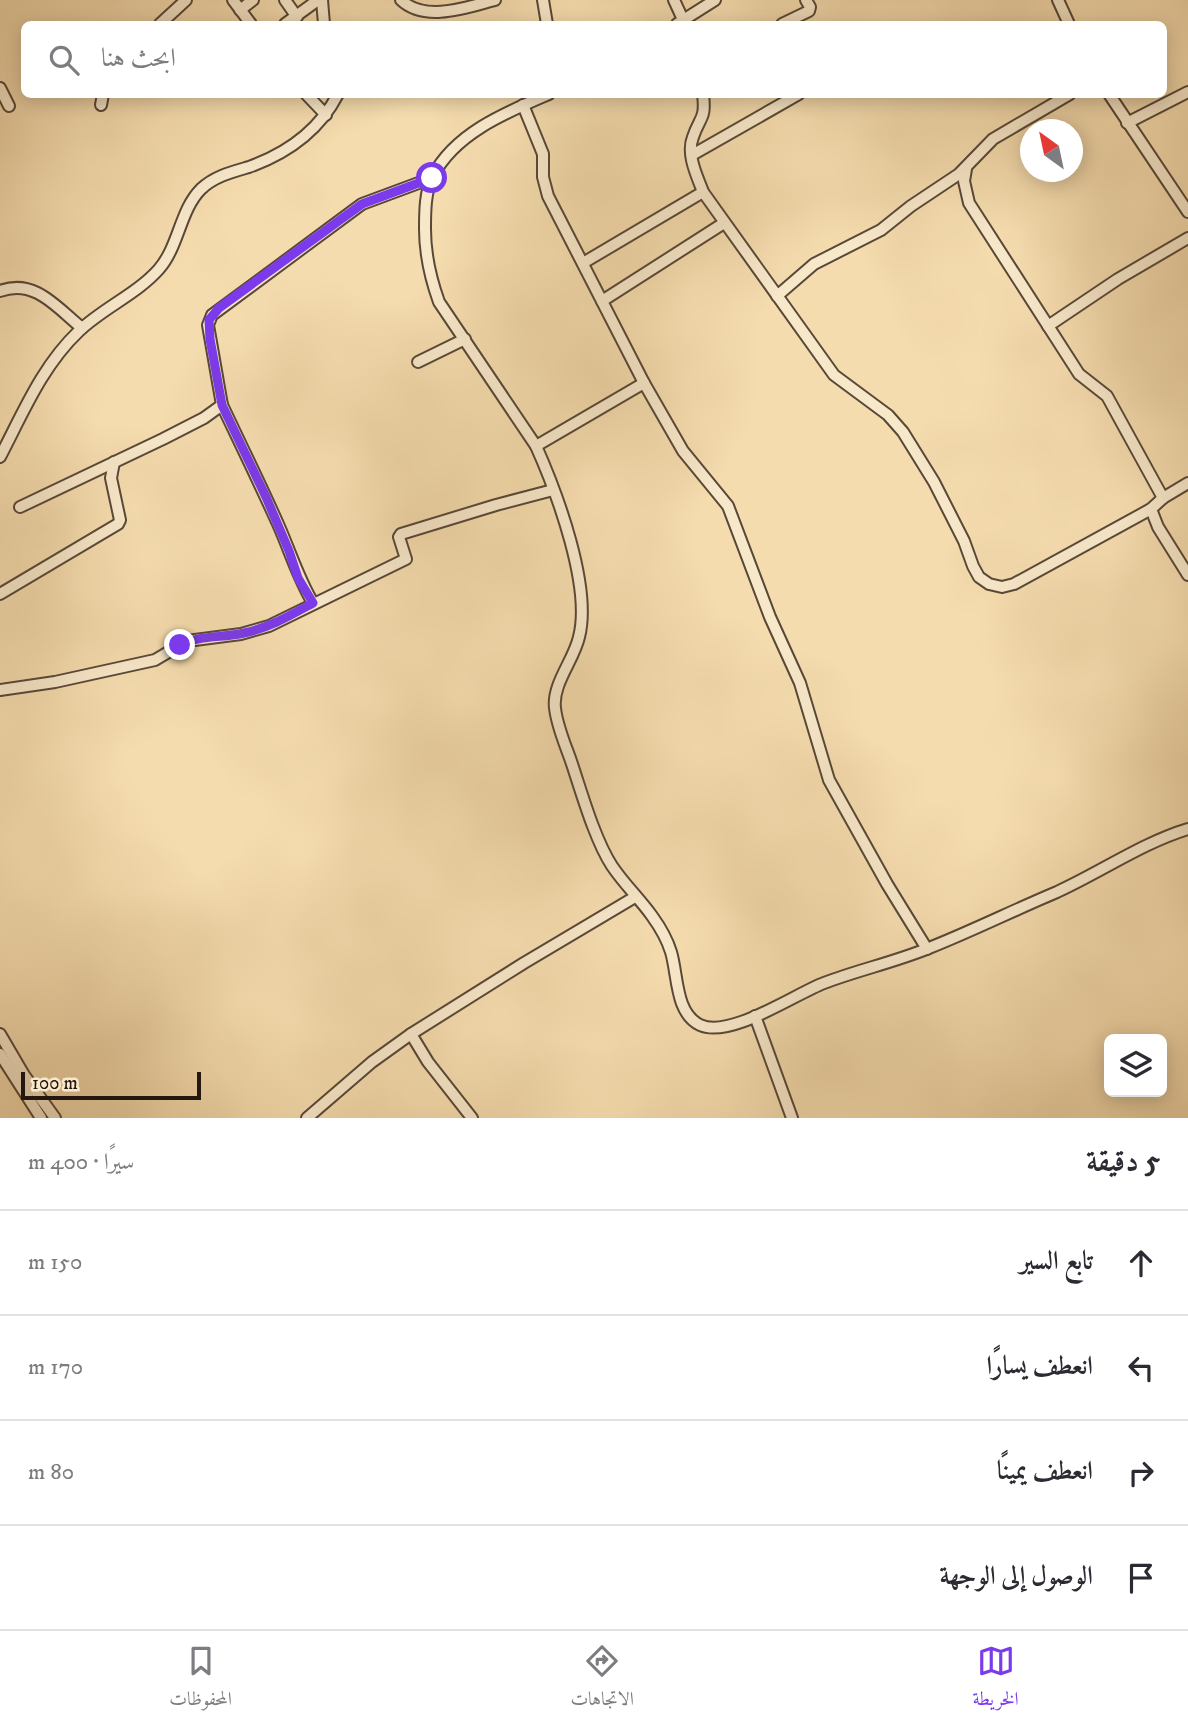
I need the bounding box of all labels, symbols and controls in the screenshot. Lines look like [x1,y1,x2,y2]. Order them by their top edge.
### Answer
search box [21,21,1167,98]
icon: search [45,41,83,79]
text: ابحث هنا [101,42,176,75]
north arrow [1020,119,1083,182]
route start [416,162,447,193]
route end [164,629,195,660]
map controls [1104,1034,1167,1097]
button: layers [1104,1034,1167,1097]
scale bar [21,1069,201,1101]
text: 100 m [32,1072,78,1095]
text: 5 دقيقة [1086,1144,1160,1181]
text: سيرًا · 400 m [28,1148,134,1177]
icon: ahead [1122,1244,1160,1282]
text: تابع السير [1020,1245,1093,1278]
text: 150 m [28,1248,82,1277]
icon: left [1122,1349,1160,1387]
text: انعطف يسارًا [986,1350,1093,1383]
text: 170 m [28,1353,83,1382]
icon: right [1122,1454,1160,1492]
text: انعطف يمينًا [997,1455,1093,1488]
text: 80 m [28,1458,74,1487]
icon: arrive [1122,1559,1160,1597]
text: الوصول إلى الوجهة [939,1560,1093,1593]
tab: المحفوظات [169,1642,232,1717]
tab: الاتجاهات [571,1642,634,1717]
tab: الخريطة [972,1642,1019,1717]

